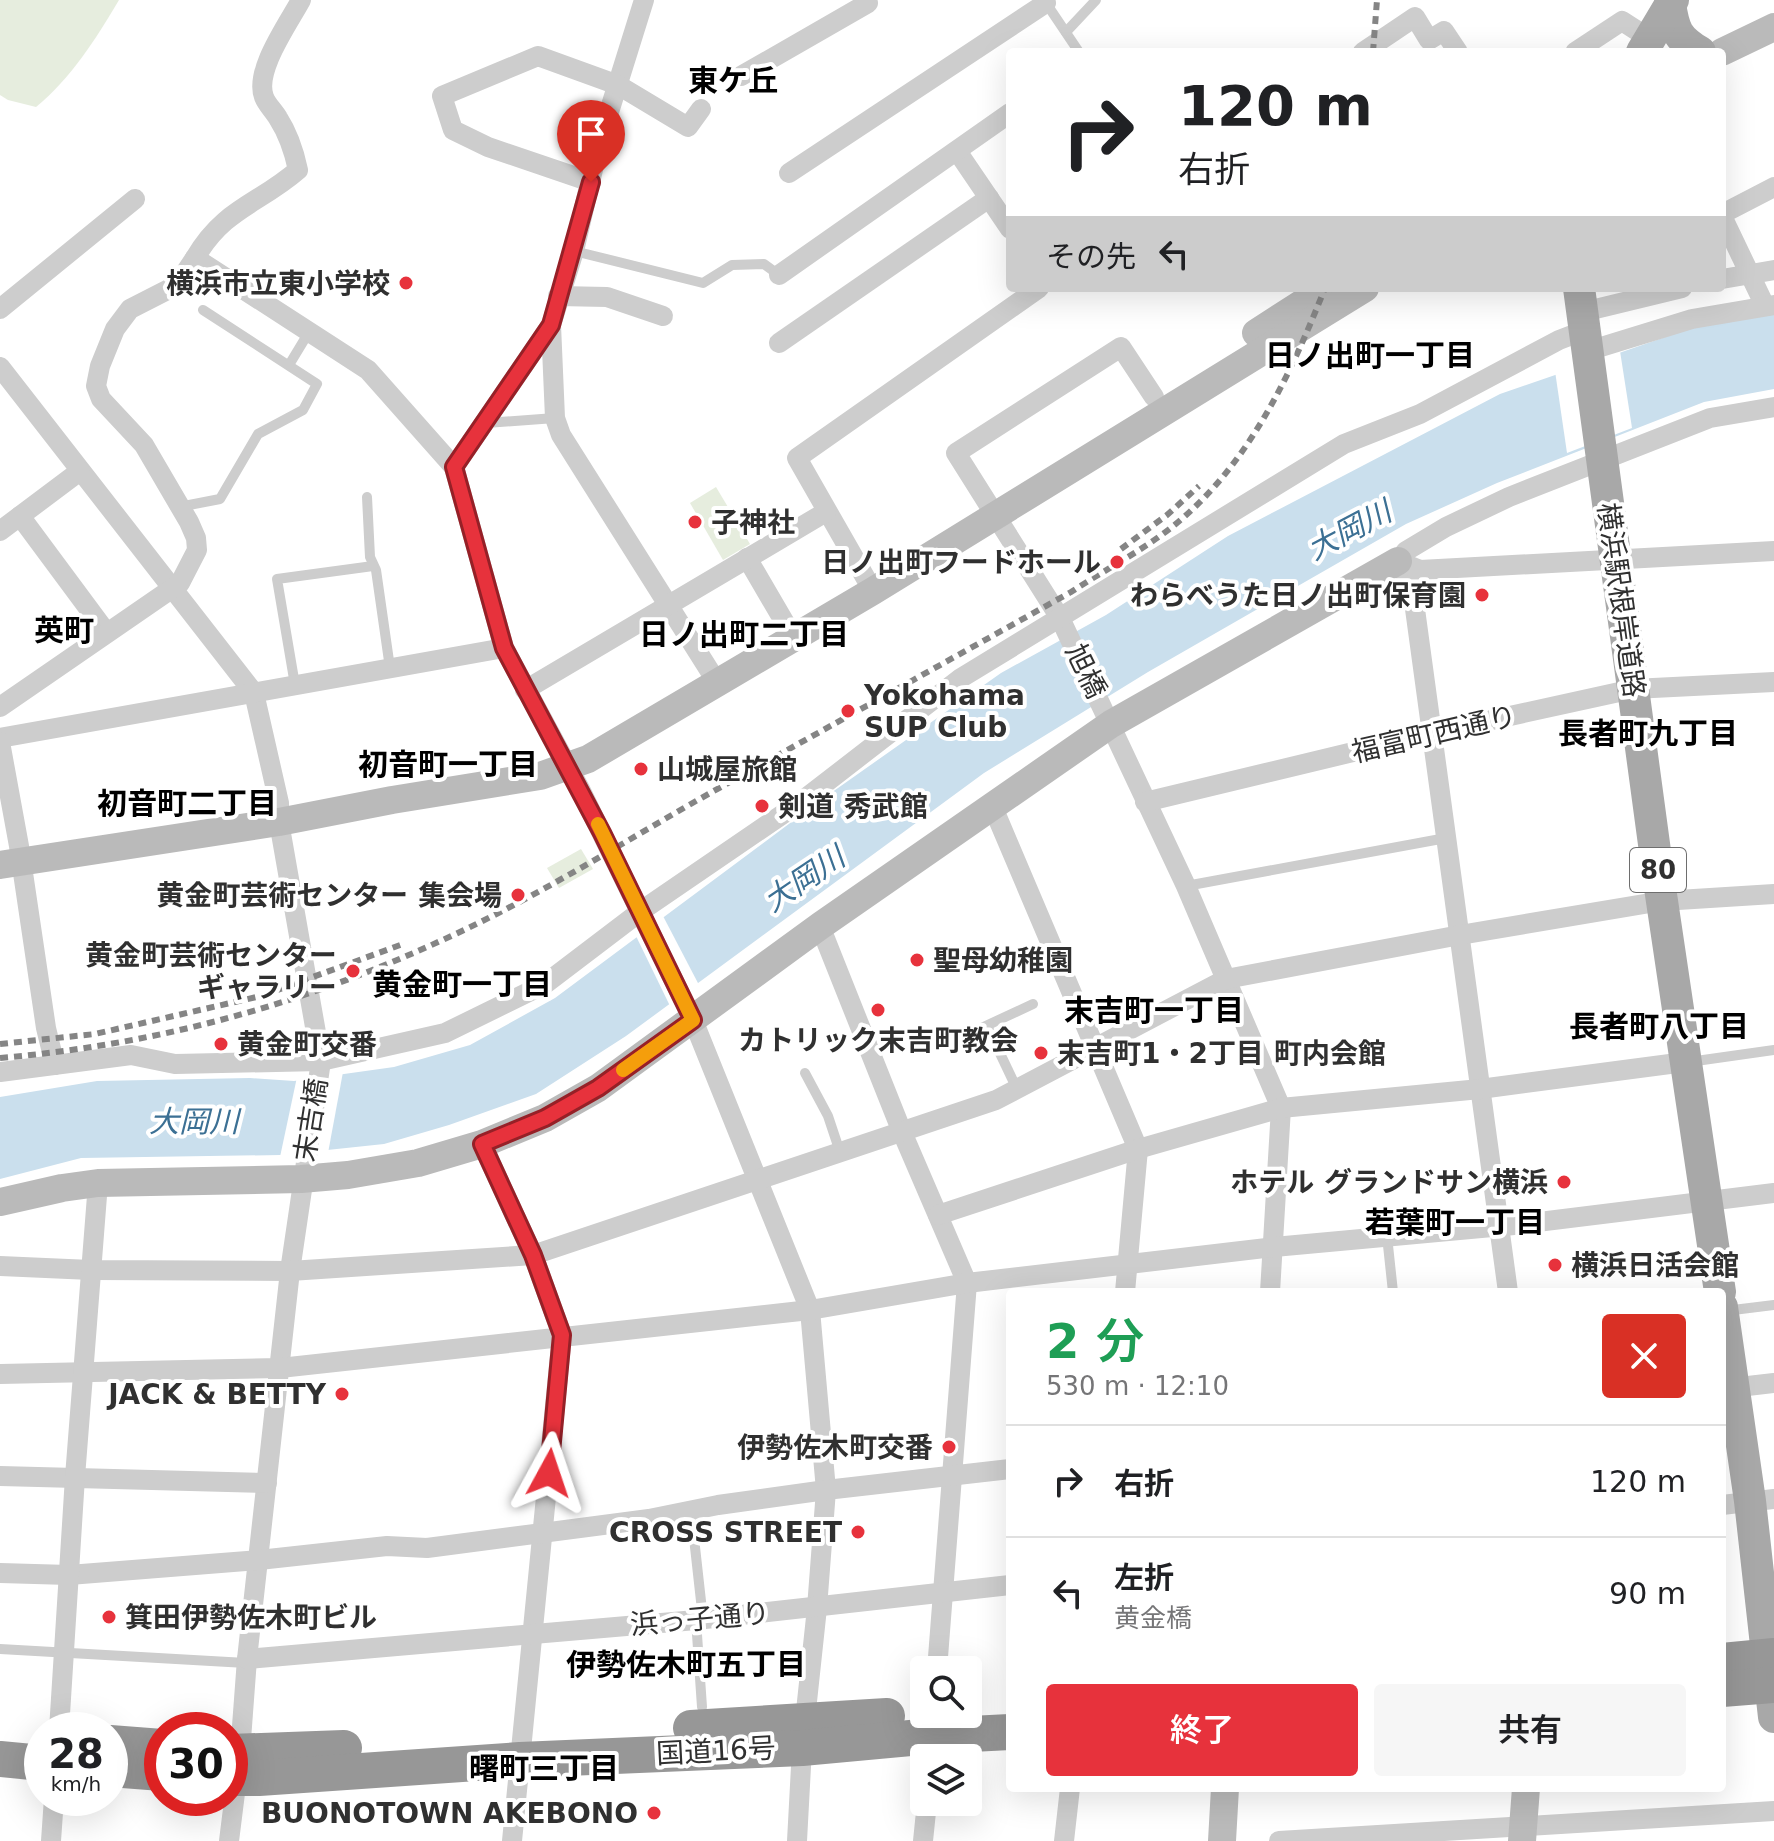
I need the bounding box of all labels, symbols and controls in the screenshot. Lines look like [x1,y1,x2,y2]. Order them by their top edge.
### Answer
district label: 東ケ丘 [688,63,778,98]
text: 120 m [1178,73,1373,138]
icon: right [1046,80,1150,184]
pin [557,100,625,182]
icon: arrive [569,112,613,156]
text: 右折 [1178,149,1250,190]
icon: left [1152,232,1196,276]
text: その先 [1046,239,1136,274]
place label: 横浜市立東小学校 [166,267,390,300]
marker: 横浜市立東小学校 [397,274,415,292]
district label: 日ノ出町一丁目 [1265,338,1475,373]
water label: 大岡川 [1301,492,1400,567]
street label: 横浜駅根岸道路 [1591,501,1651,699]
place label: 子神社 [711,506,795,539]
marker: 子神社 [686,513,704,531]
place label: 日ノ出町フードホール [821,546,1101,579]
marker: 日ノ出町フードホール [1108,553,1126,571]
place label: わらべうた日ノ出町保育園 [1130,579,1466,612]
marker: わらべうた日ノ出町保育園 [1473,586,1491,604]
district label: 英町 [34,613,94,648]
district label: 日ノ出町二丁目 [639,617,849,652]
street label: 旭橋 [1059,639,1113,703]
place label: Yokohama SUP Club [863,679,1025,744]
street label: 福富町西通り [1348,699,1520,769]
marker: Yokohama SUP Club [839,702,857,720]
district label: 長者町九丁目 [1558,716,1738,751]
district label: 初音町一丁目 [358,747,538,782]
place label: 山城屋旅館 [657,753,797,786]
marker: 山城屋旅館 [632,760,650,778]
district label: 初音町二丁目 [97,786,277,821]
place label: 剣道 秀武館 [778,790,928,823]
marker: 剣道 秀武館 [753,797,771,815]
water label: 大岡川 [757,838,854,919]
road number: 80 [1630,848,1686,892]
place label: 黄金町芸術センター 集会場 [156,879,502,912]
marker: 黄金町芸術センター 集会場 [509,886,527,904]
place label: 黄金町芸術センター ギャラリー [85,939,337,1004]
place label: 聖母幼稚園 [933,944,1073,977]
marker: 聖母幼稚園 [908,951,926,969]
marker: 黄金町芸術センター ギャラリー [344,962,362,980]
district label: 黄金町一丁目 [372,967,552,1002]
district label: 末吉町一丁目 [1064,993,1244,1028]
marker: カトリック末吉町教会 [869,1001,887,1019]
district label: 長者町八丁目 [1569,1009,1749,1044]
place label: カトリック末吉町教会 [738,1024,1018,1057]
place label: 黄金町交番 [237,1028,377,1061]
marker: 黄金町交番 [212,1035,230,1053]
place label: 末吉町1・2丁目 町内会館 [1057,1037,1386,1070]
marker: 末吉町1・2丁目 町内会館 [1032,1044,1050,1062]
street label: 末吉橋 [288,1076,334,1164]
water label: 大岡川 [149,1104,242,1139]
place label: ホテル グランドサン横浜 [1230,1166,1548,1199]
marker: ホテル グランドサン横浜 [1555,1173,1573,1191]
district label: 若葉町一丁目 [1365,1205,1545,1240]
place label: 横浜日活会館 [1571,1249,1739,1282]
marker: 横浜日活会館 [1546,1256,1564,1274]
text: 2 分 [1046,1313,1144,1369]
button: close [1602,1314,1686,1398]
text: 530 m · 12:10 [1046,1371,1229,1401]
place label: JACK & BETTY [106,1378,327,1411]
marker: JACK & BETTY [333,1385,351,1403]
position arrow [507,1431,591,1515]
place label: 伊勢佐木町交番 [737,1431,933,1464]
marker: 伊勢佐木町交番 [940,1438,958,1456]
icon: right [1046,1459,1090,1503]
text: 120 m [1590,1464,1686,1499]
text: 右折 [1114,1466,1174,1501]
place label: CROSS STREET [609,1516,842,1549]
marker: CROSS STREET [849,1523,867,1541]
text: 左折 [1114,1560,1174,1595]
icon: left [1046,1571,1090,1615]
text: 90 m [1609,1576,1686,1611]
street label: 浜っ子通り [629,1596,771,1642]
place label: 箕田伊勢佐木町ビル [125,1601,377,1634]
text: 黄金橋 [1114,1603,1192,1633]
marker: 箕田伊勢佐木町ビル [100,1608,118,1626]
district label: 伊勢佐木町五丁目 [566,1647,806,1682]
map controls [910,1656,982,1816]
button: search [910,1656,982,1728]
button: 終了 [1046,1684,1358,1776]
button: 共有 [1374,1684,1686,1776]
speed limit sign: 30 [144,1712,248,1816]
text: 28 [48,1731,104,1777]
street label: 国道16号 [655,1731,777,1771]
button: layers [910,1744,982,1816]
district label: 曙町三丁目 [469,1751,619,1786]
text: km/h [51,1772,101,1796]
place label: BUONOTOWN AKEBONO [261,1797,638,1830]
marker: BUONOTOWN AKEBONO [645,1804,663,1822]

